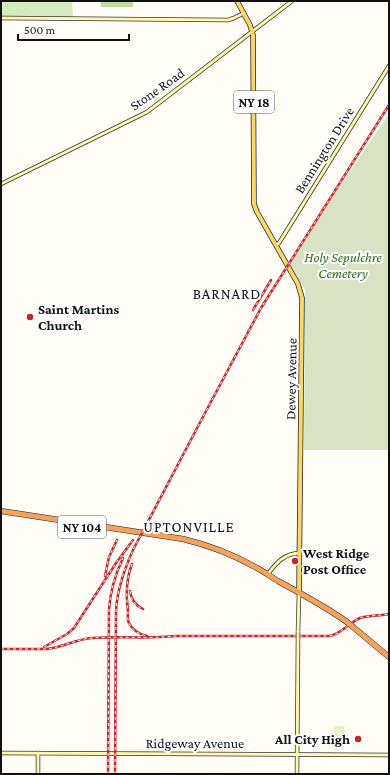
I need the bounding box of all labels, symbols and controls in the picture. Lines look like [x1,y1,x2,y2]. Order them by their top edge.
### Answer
scale bar [18,16,129,42]
text: 500 m [24,23,55,37]
street label: Stone Road [127,64,188,114]
road number: NY 18 [234,91,274,113]
street label: Bennington Drive [291,104,357,196]
park label: Holy Sepulchre Cemetery [304,249,382,281]
district label: BARNARD [193,286,261,302]
place label: Saint Martins Church [38,301,119,333]
marker: Saint Martins Church [25,312,35,322]
street label: Dewey Avenue [282,338,300,420]
road number: NY 104 [58,516,106,538]
district label: UPTONVILLE [143,519,235,535]
place label: West Ridge Post Office [302,545,370,577]
marker: West Ridge Post Office [290,556,300,566]
place label: All City High [274,731,350,747]
marker: All City High [353,734,363,744]
street label: Ridgeway Avenue [146,735,244,751]

